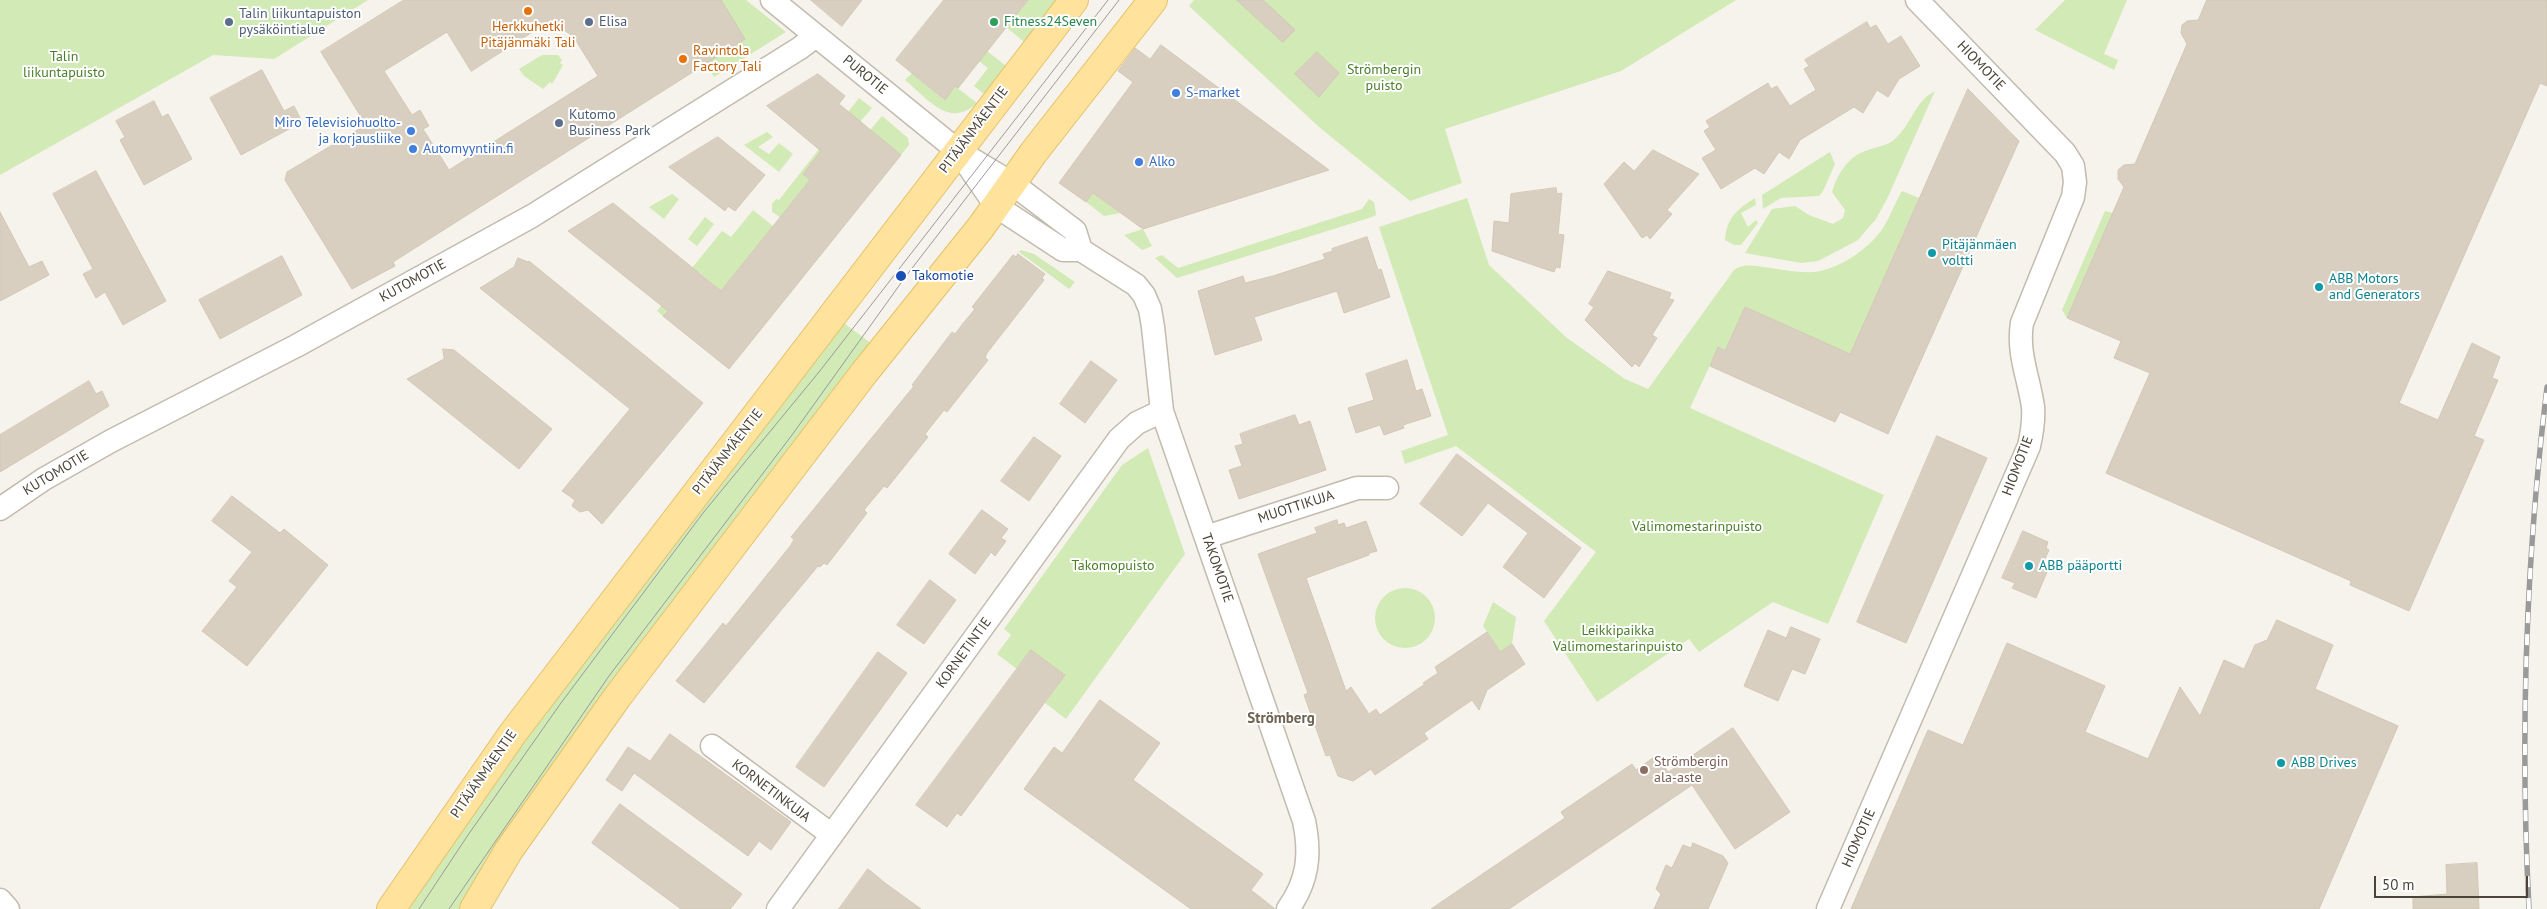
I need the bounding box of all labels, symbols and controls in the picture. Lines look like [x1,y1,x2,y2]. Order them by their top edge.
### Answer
marker: Herkkuhetki Pitäjänmäki Tali [522,5,534,17]
place label: Talin liikuntapuiston pysäköintialue [239,6,361,38]
place label: Elisa [599,14,627,30]
place label: Fitness24Seven [1004,14,1097,30]
marker: Talin liikuntapuiston pysäköintialue [223,16,235,28]
marker: Elisa [583,16,595,28]
marker: Fitness24Seven [988,16,1000,28]
place label: Herkkuhetki Pitäjänmäki Tali [480,19,576,52]
street label: HIOMOTIE [1953,38,2009,94]
place label: Ravintola Factory Tali [693,43,762,75]
park label: Talin liikuntapuisto [23,49,105,82]
street label: PUROTIE [839,52,891,98]
marker: Ravintola Factory Tali [677,53,689,65]
park label: Strömbergin puisto [1347,62,1421,94]
street label: PITÄJÄNMÄENTIE [936,83,1012,177]
place label: S-market [1186,85,1240,101]
marker: S-market [1170,87,1182,99]
place label: Kutomo Business Park [569,107,650,140]
place label: Miro Televisiohuolto- ja korjausliike [275,115,401,148]
marker: Kutomo Business Park [553,117,565,129]
marker: Miro Televisiohuolto- ja korjausliike [405,125,417,137]
place label: Automyyntiin.fi [423,141,513,157]
marker: Automyyntiin.fi [407,143,419,155]
place label: Alko [1149,154,1175,170]
marker: Alko [1133,156,1145,168]
place label: Pitäjänmäen voltti [1942,237,2017,270]
marker: Pitäjänmäen voltti [1926,247,1938,259]
street label: KUTOMOTIE [377,256,449,306]
place label: Takomotie [912,268,974,284]
marker: Takomotie [894,269,908,283]
place label: ABB Motors and Generators [2329,271,2420,304]
marker: ABB Motors and Generators [2313,281,2325,293]
street label: PITÄJÄNMÄENTIE [689,406,767,498]
street label: HIOMOTIE [1999,434,2037,498]
street label: KUTOMOTIE [20,447,92,499]
street label: MUOTTIKUJA [1256,487,1336,527]
park label: Valimomestarinpuisto [1632,519,1762,535]
street label: TAKOMOTIE [1197,531,1237,605]
park label: Takomopuisto [1071,558,1155,574]
place label: ABB pääportti [2039,558,2122,574]
marker: ABB pääportti [2023,560,2035,572]
street label: KORNETINTIE [933,614,995,692]
park label: Leikkipaikka Valimomestarinpuisto [1553,623,1683,656]
district label: Strömberg [1247,710,1315,728]
street label: PITÄJÄNMÄENTIE [447,727,521,821]
place label: Strömbergin ala-aste [1654,754,1728,786]
place label: ABB Drives [2291,755,2357,771]
street label: KORNETINKUJA [728,756,814,826]
marker: ABB Drives [2275,757,2287,769]
marker: Strömbergin ala-aste [1638,764,1650,776]
street label: HIOMOTIE [1839,806,1879,870]
scale bar [2377,866,2531,898]
text: 50 m [2382,875,2415,894]

